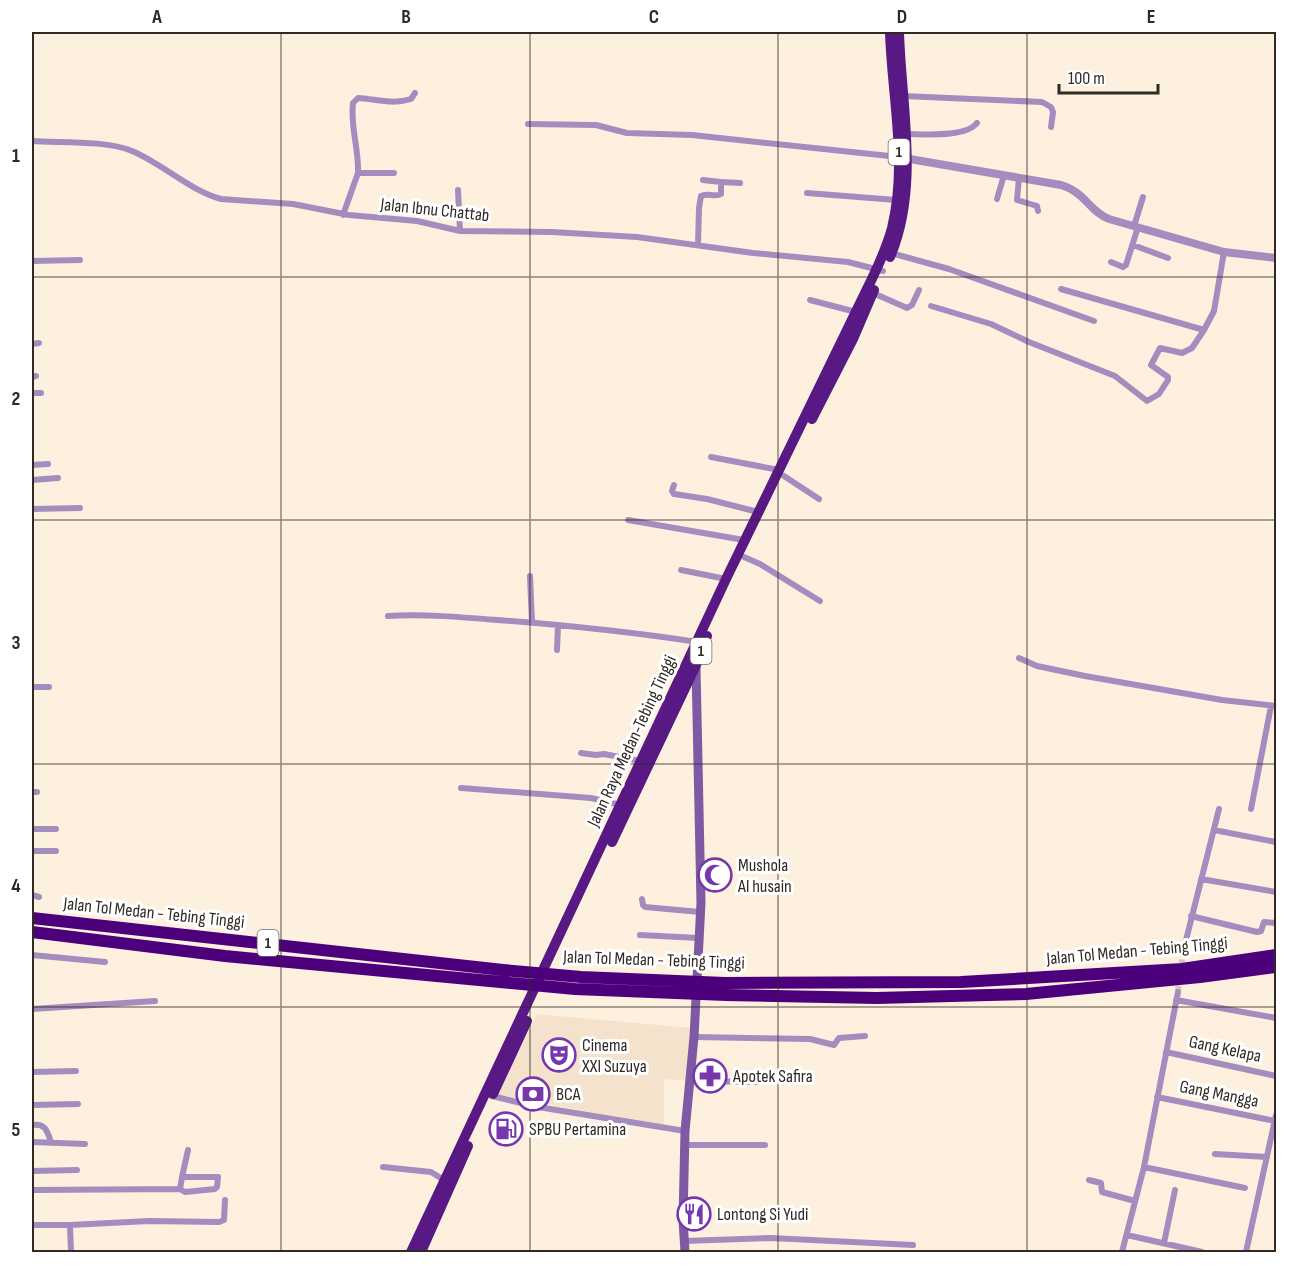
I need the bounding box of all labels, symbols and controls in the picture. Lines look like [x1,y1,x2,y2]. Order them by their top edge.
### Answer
text: A [151,5,162,29]
text: B [401,5,411,29]
text: C [649,5,659,29]
text: D [897,5,907,29]
text: E [1147,5,1155,29]
scale bar [1059,57,1158,95]
text: 100 m [1068,68,1105,89]
road number: 1 [888,139,910,165]
text: 1 [12,144,20,168]
street label: Jalan Ibnu Chattab [379,194,490,226]
text: 2 [12,387,20,411]
text: 3 [12,631,21,655]
road number: 1 [690,638,712,664]
street label: Jalan Raya Medan-Tebing Tinggi [583,652,681,831]
place label: Mushola Al husain [737,855,792,897]
mosque icon: Mushola Al husain [697,857,733,893]
text: 4 [11,874,21,898]
street label: Jalan Tol Medan - Tebing Tinggi [62,893,245,933]
road number: 1 [258,930,278,956]
street label: Jalan Tol Medan - Tebing Tinggi [1045,933,1228,969]
street label: Jalan Tol Medan - Tebing Tinggi [562,946,745,974]
street label: Gang Kelapa [1187,1031,1263,1067]
place label: Cinema XXI Suzuya [581,1035,647,1077]
theatre icon: Cinema XXI Suzuya [541,1037,577,1073]
pharmacy icon: Apotek Safira [692,1058,728,1094]
place label: Apotek Safira [732,1066,813,1087]
bank icon: BCA [515,1076,551,1112]
street label: Gang Mangga [1178,1076,1260,1112]
place label: BCA [556,1084,581,1105]
fuel station icon: SPBU Pertamina [488,1111,524,1147]
text: 5 [12,1118,21,1142]
place label: SPBU Pertamina [529,1119,626,1140]
restaurant icon: Lontong Si Yudi [676,1196,712,1232]
place label: Lontong Si Yudi [717,1204,808,1225]

